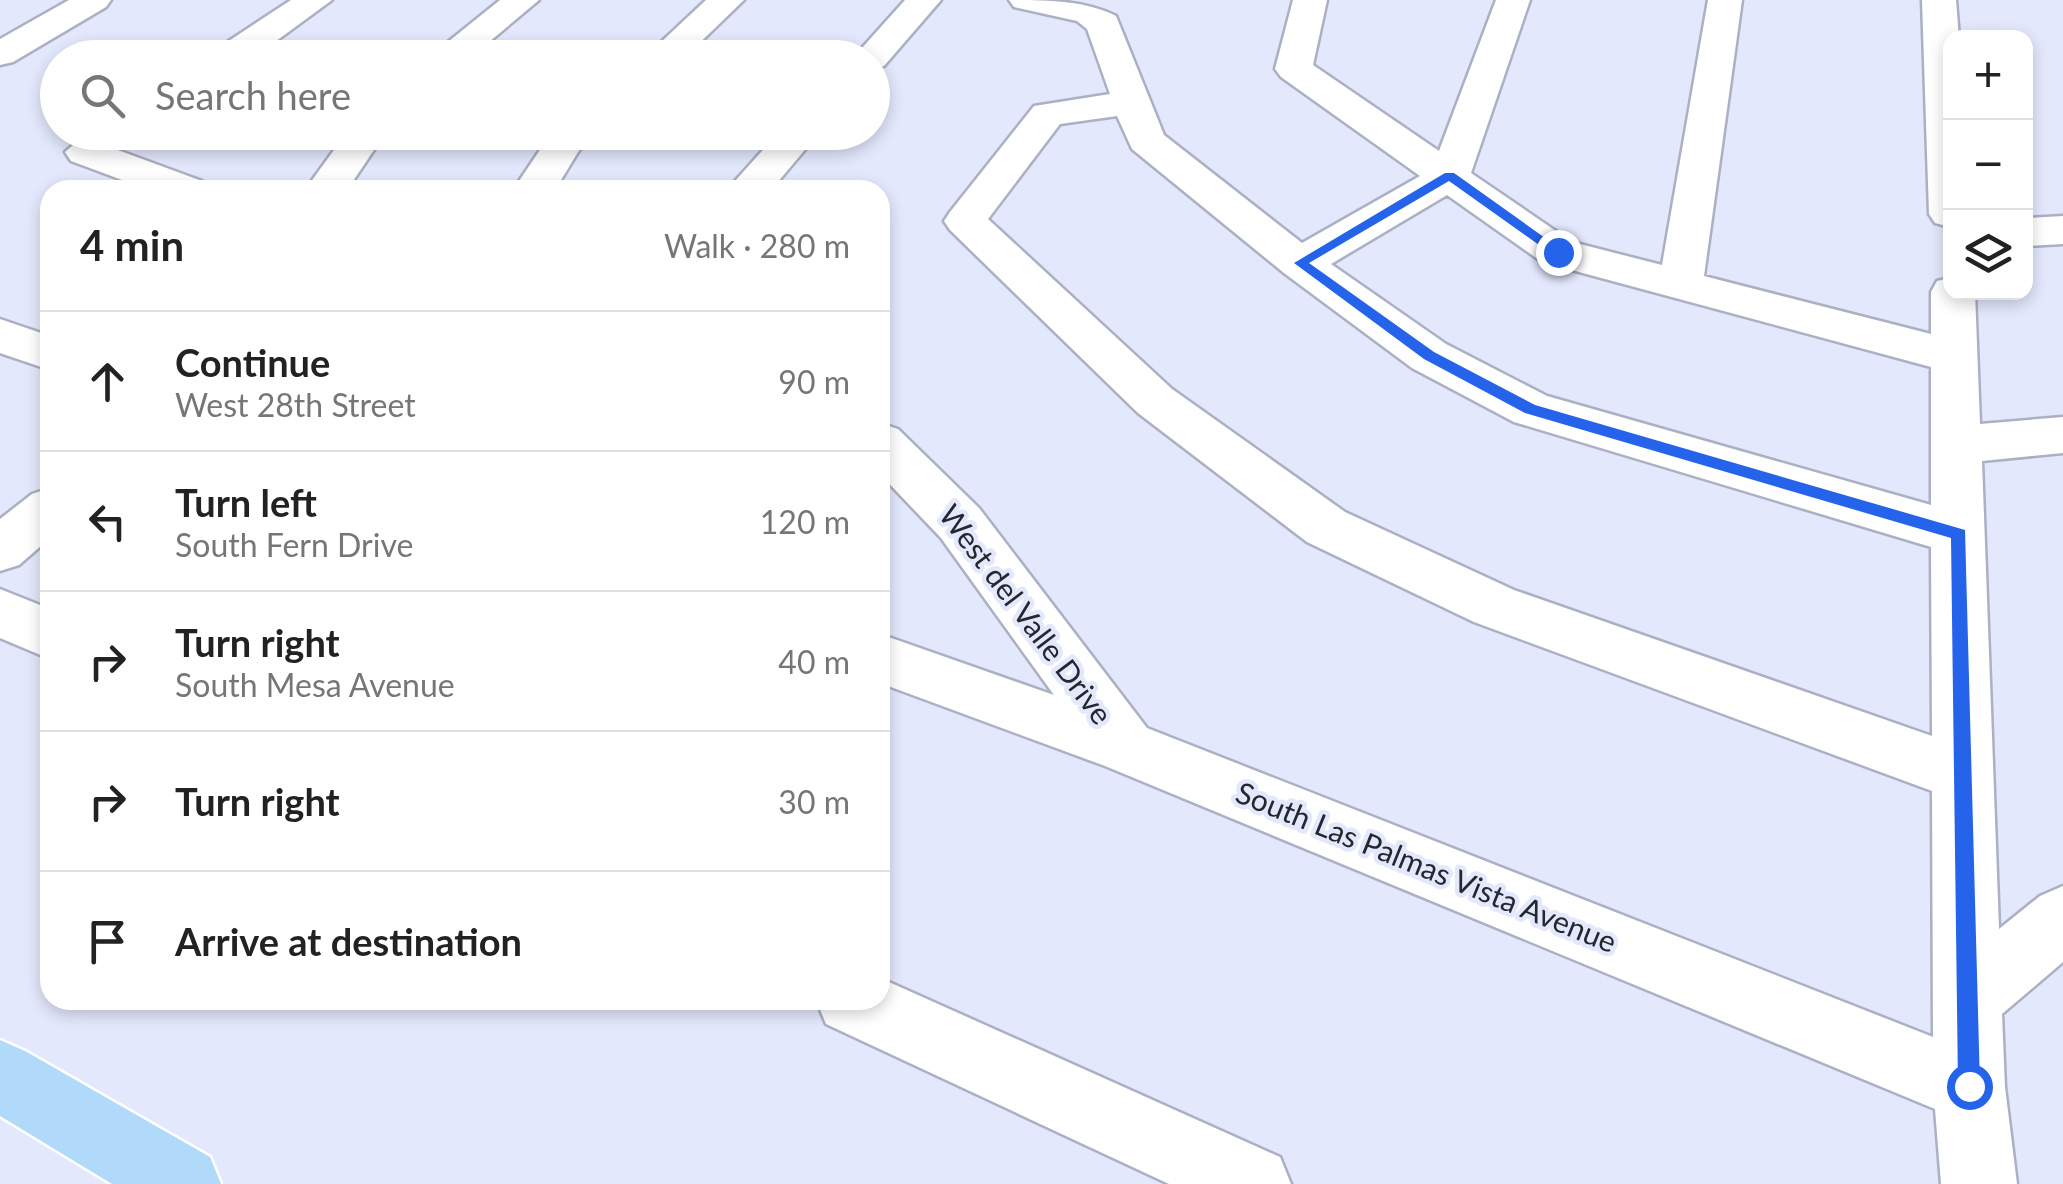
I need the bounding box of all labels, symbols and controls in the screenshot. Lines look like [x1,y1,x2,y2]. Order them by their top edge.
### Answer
map controls [1943,30,2033,300]
button: + [1943,30,2033,120]
search box [40,40,890,150]
icon: search [75,68,130,123]
text: Search here [155,72,351,118]
button: − [1943,120,2033,210]
button: layers [1943,210,2033,300]
text: 4 min [80,220,184,270]
text: Walk · 280 m [664,226,850,265]
route end [1536,230,1582,276]
text: Continue [175,339,330,385]
icon: ahead [80,354,135,409]
text: 90 m [778,362,850,401]
text: West 28th Street [175,385,416,424]
text: Turn left [175,479,317,525]
icon: left [80,494,135,549]
street label: West del Valle Drive [932,497,1121,731]
text: 120 m [760,502,850,541]
text: South Fern Drive [175,525,413,564]
text: Turn right [175,619,340,665]
icon: right [80,634,135,689]
text: 40 m [778,642,850,681]
text: South Mesa Avenue [175,665,455,704]
street label: South Las Palmas Vista Avenue [1231,773,1622,959]
icon: right [80,774,135,829]
text: Turn right [175,778,340,824]
text: 30 m [778,782,850,821]
icon: arrive [80,914,135,969]
text: Arrive at destination [175,918,522,964]
route start [1947,1064,1993,1110]

